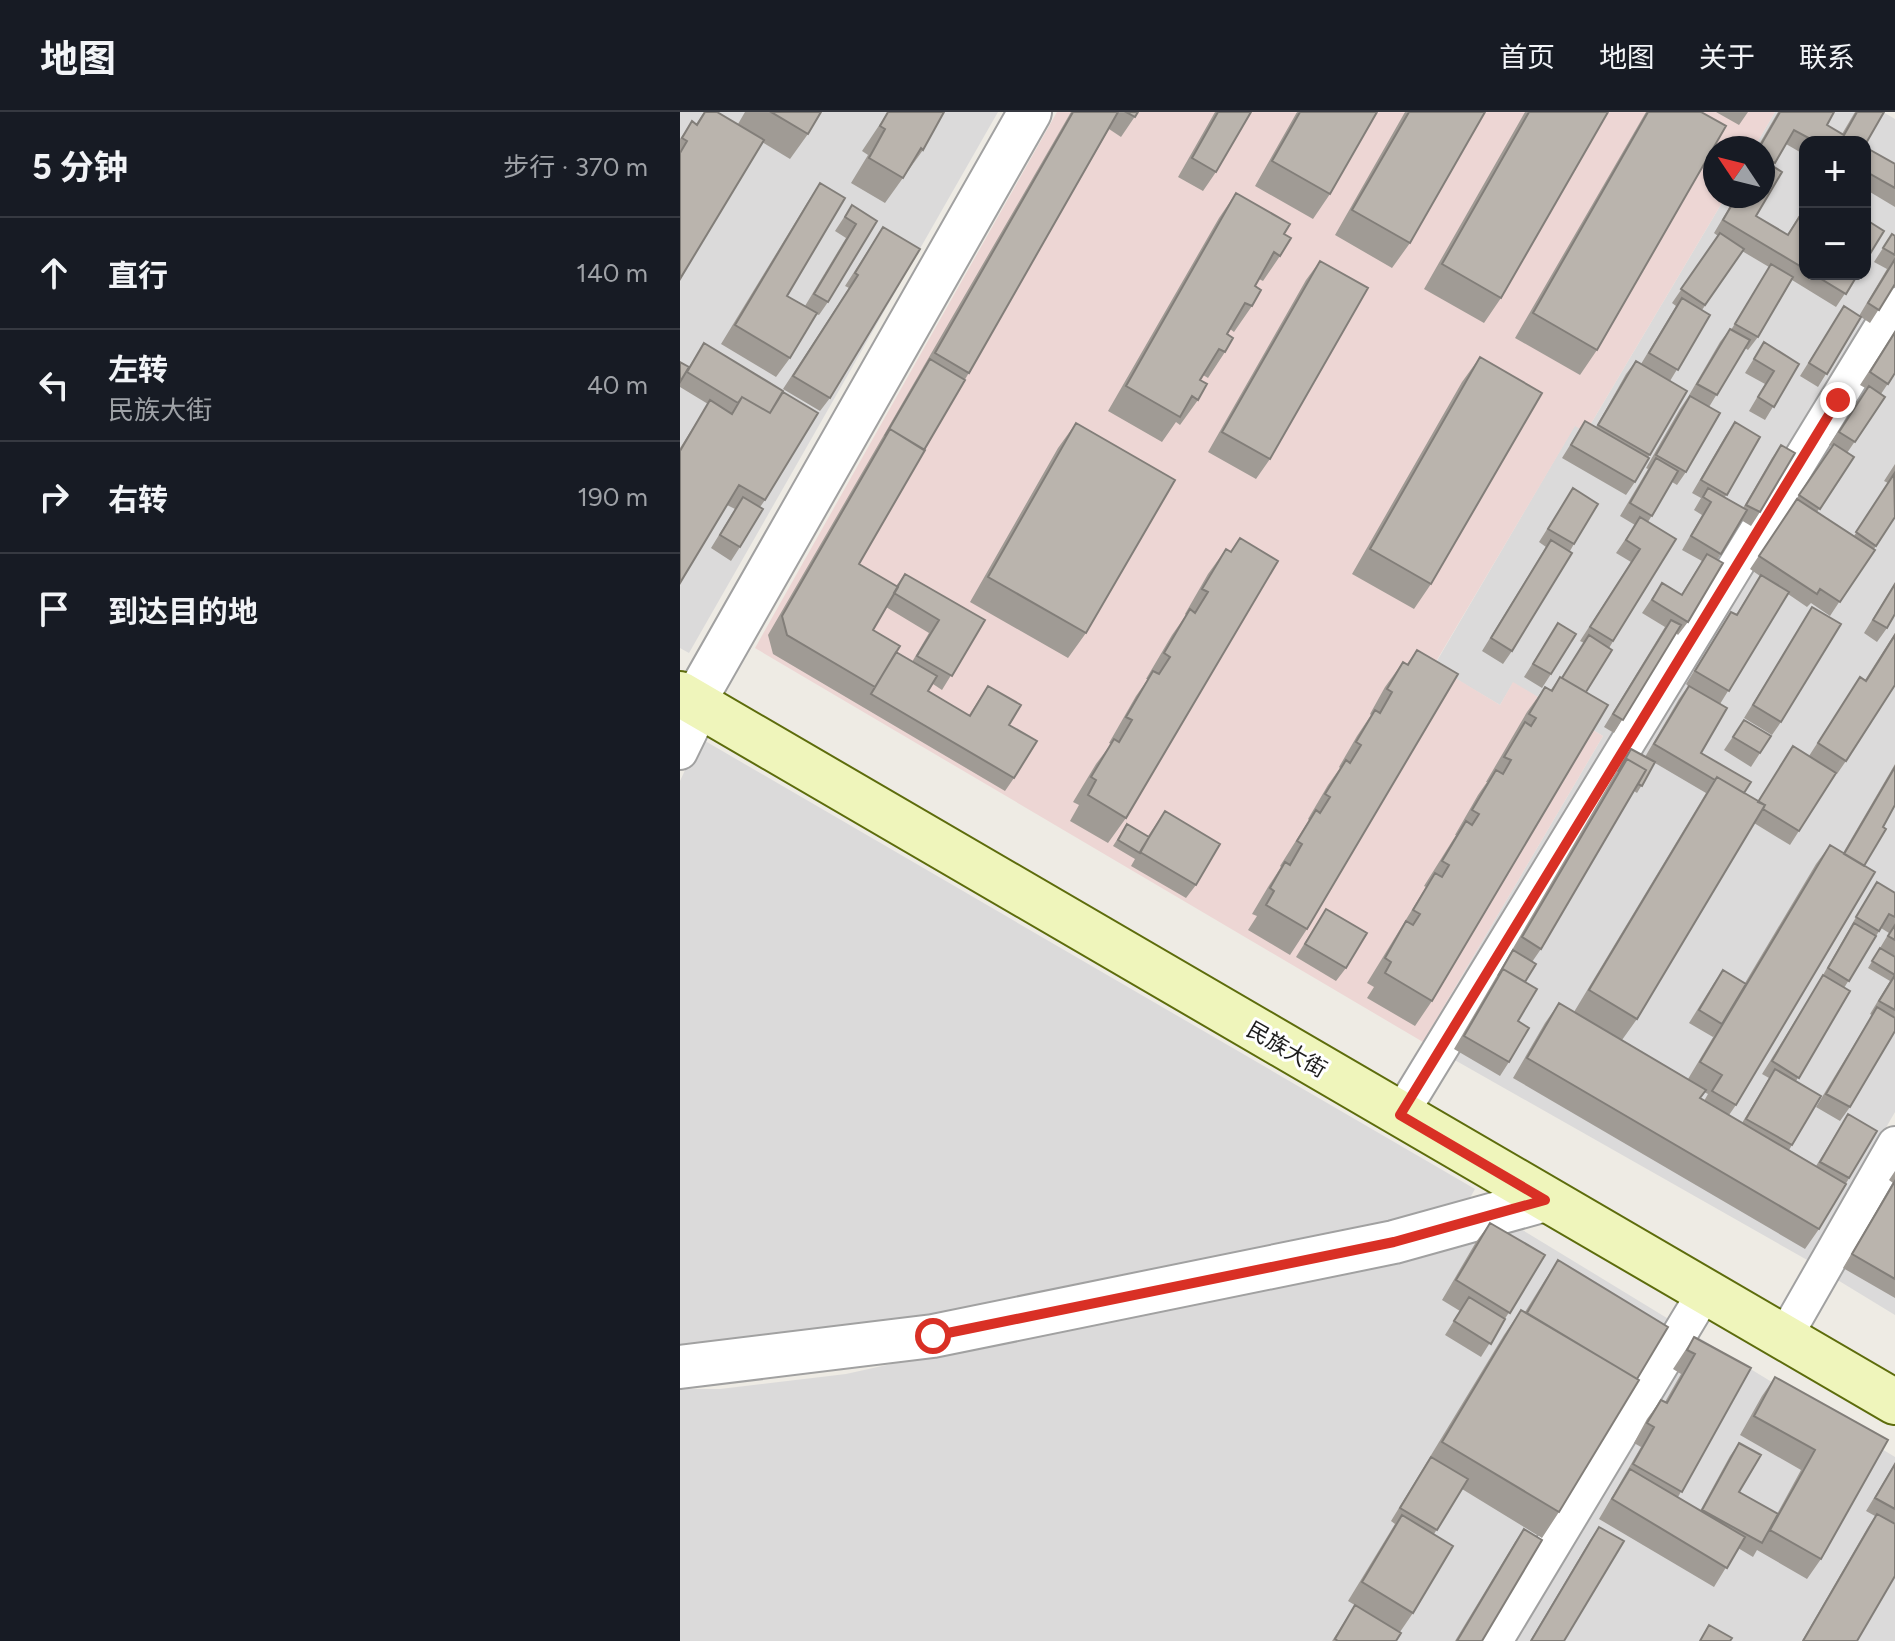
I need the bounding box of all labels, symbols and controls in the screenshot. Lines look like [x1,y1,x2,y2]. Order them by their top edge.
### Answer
text: 地图 [40,36,116,82]
text: 首页 [1499,40,1555,74]
text: 地图 [1599,40,1655,74]
text: 关于 [1699,40,1755,74]
text: 联系 [1799,40,1855,74]
north arrow [1703,136,1775,208]
map controls [1799,136,1871,280]
button: + [1799,136,1871,208]
text: 5 分钟 [32,147,128,188]
text: 步行 · 370 m [503,151,648,183]
button: − [1799,208,1871,280]
icon: ahead [32,251,76,295]
text: 直行 [108,257,168,294]
text: 140 m [576,257,648,289]
text: 左转 [108,351,168,388]
icon: left [32,363,76,407]
text: 40 m [587,369,648,401]
route end [1820,382,1856,418]
text: 民族大街 [108,394,212,426]
icon: right [32,475,76,519]
text: 右转 [108,481,168,518]
text: 190 m [577,481,648,513]
icon: arrive [32,587,76,631]
text: 到达目的地 [108,593,258,630]
street label: 民族大街 [1242,1016,1332,1083]
route start [915,1318,951,1354]

